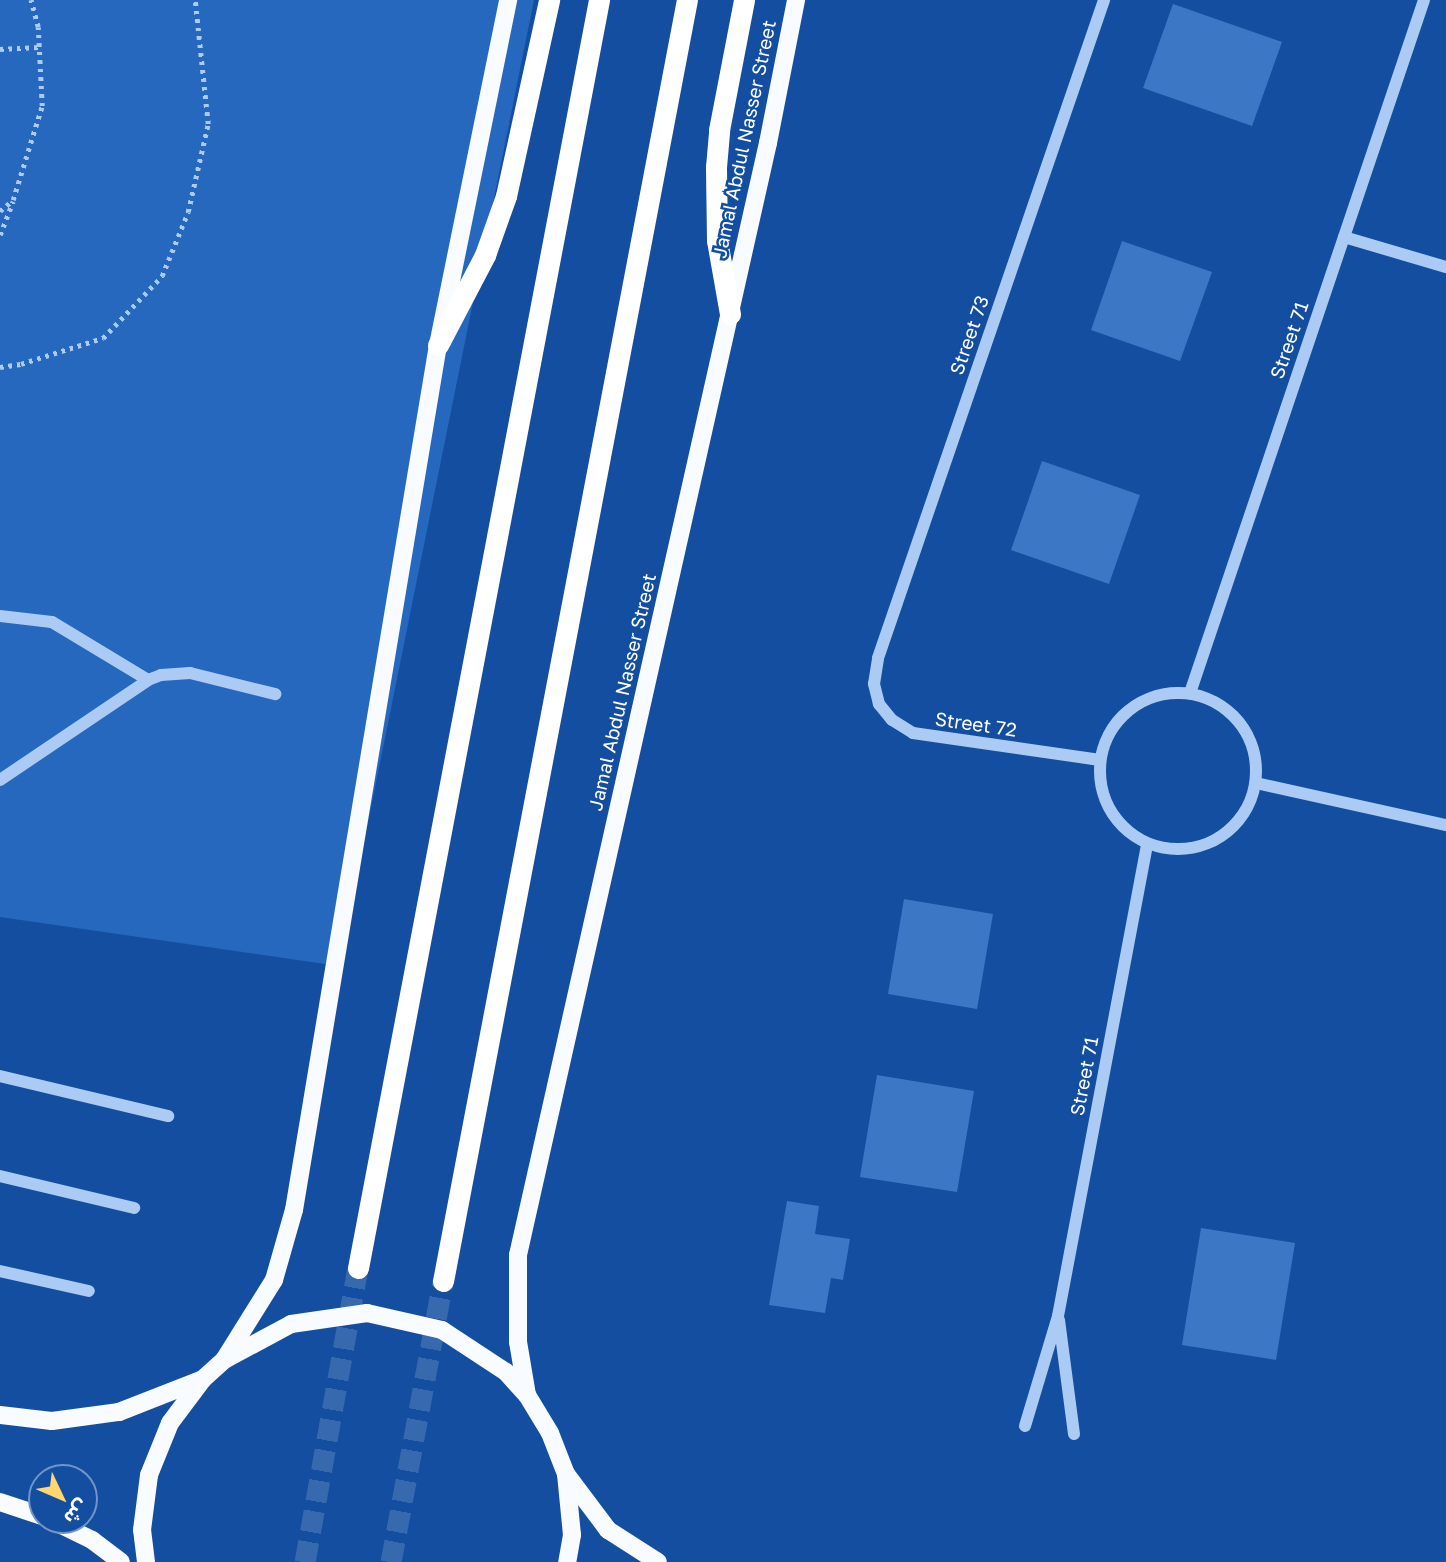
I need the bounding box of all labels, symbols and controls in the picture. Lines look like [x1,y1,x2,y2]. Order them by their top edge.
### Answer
street label: Jamal Abdul Nasser Street [708,18,780,260]
street label: Street 73 [945,292,993,378]
street label: Street 71 [1265,298,1313,382]
street label: Jamal Abdul Nasser Street [584,571,660,813]
street label: Street 72 [934,707,1018,741]
street label: Street 71 [1065,1034,1103,1118]
north arrow [28,1464,98,1534]
text: ش [60,1495,94,1530]

